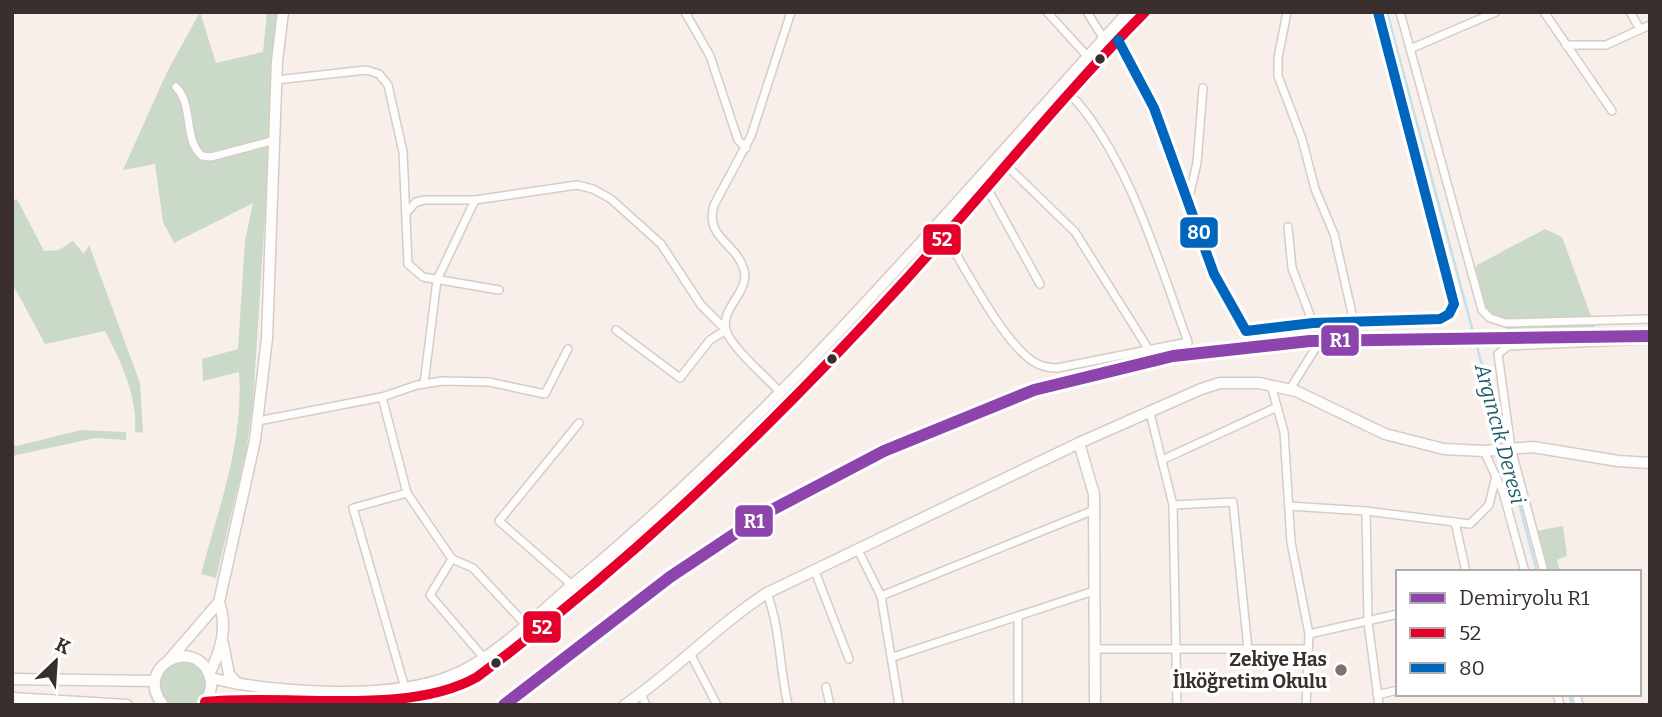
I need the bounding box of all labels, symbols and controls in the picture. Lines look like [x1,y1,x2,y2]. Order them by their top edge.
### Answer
unlabelled marker [1093,52,1107,66]
line badge: 80 [1179,216,1219,249]
text: 80 [1187,221,1211,244]
line badge: 52 [922,223,962,256]
text: 52 [932,228,953,251]
line badge: R1 [1320,324,1360,357]
text: R1 [1330,329,1351,352]
unlabelled marker [825,352,839,366]
water label: Argıncık Deresi [1469,360,1531,507]
line badge: R1 [734,504,774,538]
text: R1 [744,510,765,533]
legend [1396,570,1641,696]
text: Demiryolu R1 [1459,585,1590,611]
line badge: 52 [522,610,562,644]
text: 52 [532,616,553,639]
text: 52 [1459,620,1481,646]
north arrow [21,626,91,696]
text: K [52,633,74,659]
place label: Zekiye Has İlköğretim Okulu [1173,648,1327,693]
text: 80 [1459,655,1485,681]
unlabelled marker [489,656,503,670]
marker: Zekiye Has İlköğretim Okulu [1333,662,1349,678]

